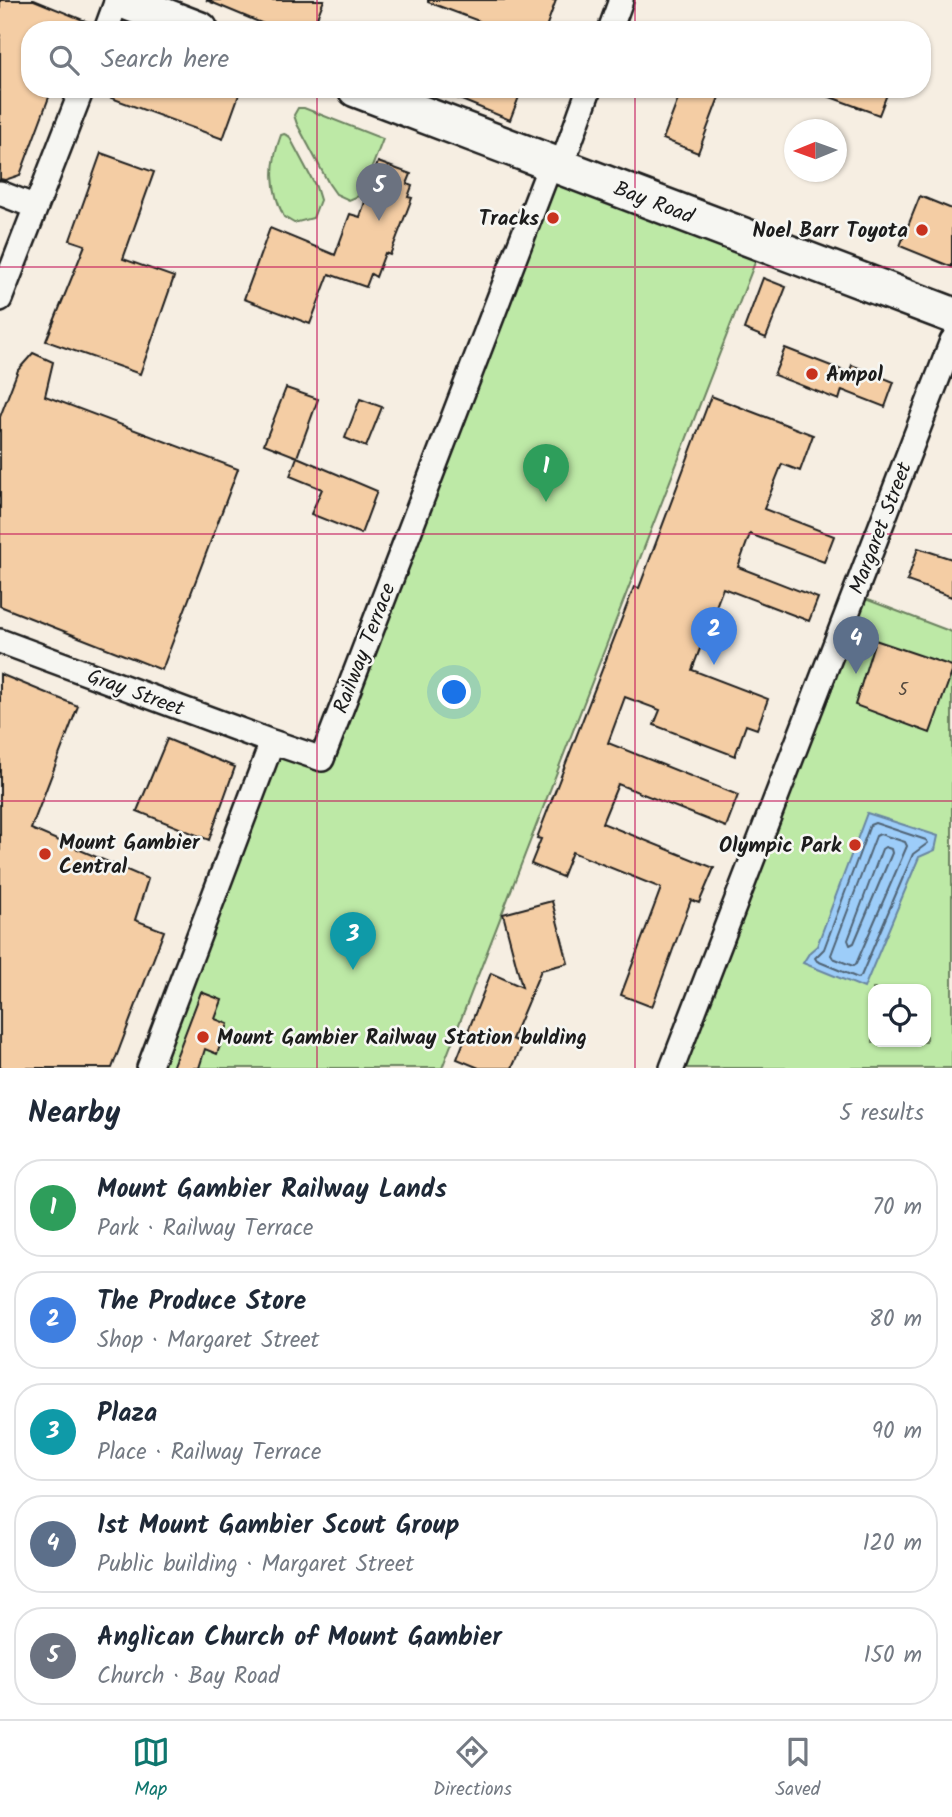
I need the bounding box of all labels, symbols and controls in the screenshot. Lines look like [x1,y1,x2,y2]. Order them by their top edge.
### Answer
search box [21,21,931,98]
text: Search here [101,39,229,81]
icon: search [45,41,83,79]
north arrow [784,119,847,182]
pin: 5 [356,163,402,221]
street label: Bay Road [609,173,699,234]
place label: Tracks [479,203,539,236]
marker: Tracks [545,210,561,226]
place label: Noel Barr Toyota [752,215,908,248]
marker: Noel Barr Toyota [914,222,930,238]
place label: Ampol [826,359,883,392]
marker: Ampol [804,366,820,382]
pin: 1 [523,444,569,502]
street label: Margaret Street [841,457,922,600]
street label: Railway Terrace [325,578,406,719]
pin: 2 [691,607,737,665]
pin: 4 [833,616,879,674]
street label: Gray Street [82,661,189,727]
your location [437,675,471,709]
house number: 5 [898,676,909,705]
place label: Mount Gambier Central [59,827,201,884]
place label: Olympic Park [719,830,842,863]
marker: Olympic Park [847,837,863,853]
marker: Mount Gambier Central [37,846,53,862]
pin: 3 [330,912,376,970]
map controls [868,984,931,1047]
button: locate [868,984,931,1047]
place label: Mount Gambier Railway Station bulding [217,1022,587,1055]
marker: Mount Gambier Railway Station bulding [195,1029,211,1045]
text: Nearby [28,1090,120,1138]
text: 5 results [839,1096,924,1132]
text: Mount Gambier Railway Lands [97,1169,447,1211]
text: 1 [50,1190,56,1226]
text: 70 m [872,1190,922,1226]
text: Park · Railway Terrace [97,1211,313,1247]
text: The Produce Store [97,1281,306,1323]
text: 2 [46,1302,60,1338]
text: 80 m [869,1302,922,1338]
text: Shop · Margaret Street [97,1323,320,1359]
text: Plaza [97,1393,157,1435]
text: 3 [47,1414,59,1450]
text: 90 m [872,1414,922,1450]
text: Place · Railway Terrace [97,1435,321,1471]
text: 1st Mount Gambier Scout Group [97,1505,459,1547]
text: 4 [47,1526,59,1562]
text: 120 m [862,1526,922,1562]
text: Public building · Margaret Street [97,1547,414,1583]
text: Anglican Church of Mount Gambier [97,1617,502,1659]
text: 5 [47,1638,59,1674]
text: 150 m [863,1638,922,1674]
text: Church · Bay Road [97,1659,280,1695]
tab: Map [132,1733,170,1805]
tab: Directions [433,1733,512,1805]
tab: Saved [775,1733,820,1805]

